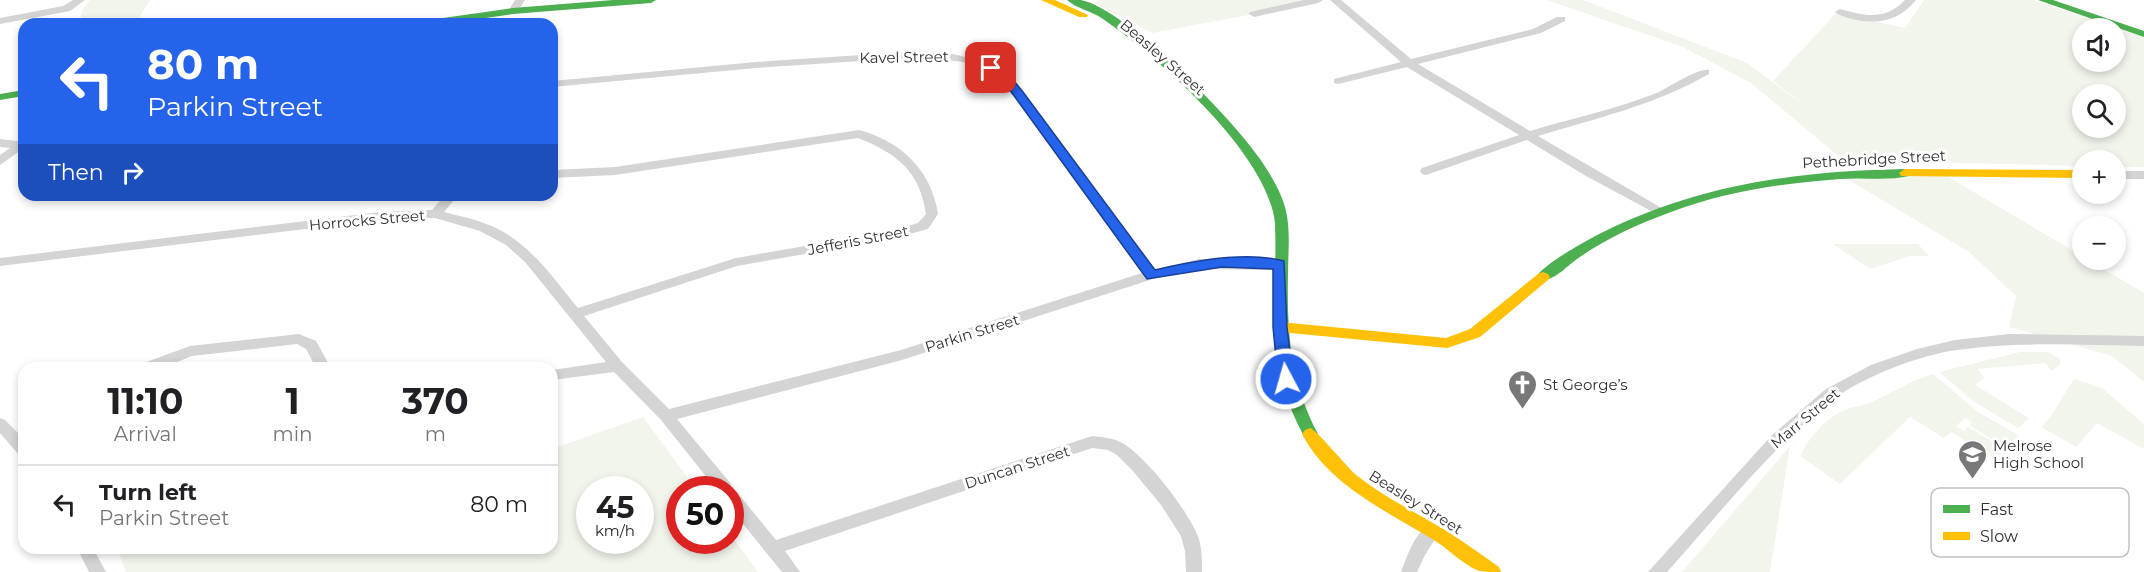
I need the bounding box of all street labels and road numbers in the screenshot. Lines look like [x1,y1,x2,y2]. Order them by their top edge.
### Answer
street label: Beasley Street [1116,15,1210,99]
street label: Kavel Street [859,47,949,67]
street label: Pethebridge Street [1802,146,1946,172]
street label: Horrocks Street [308,205,426,235]
street label: Jefferis Street [805,221,910,259]
street label: Parkin Street [922,310,1022,356]
street label: Marr Street [1767,384,1843,452]
street label: Duncan Street [962,441,1072,493]
street label: Beasley Street [1366,466,1466,538]

